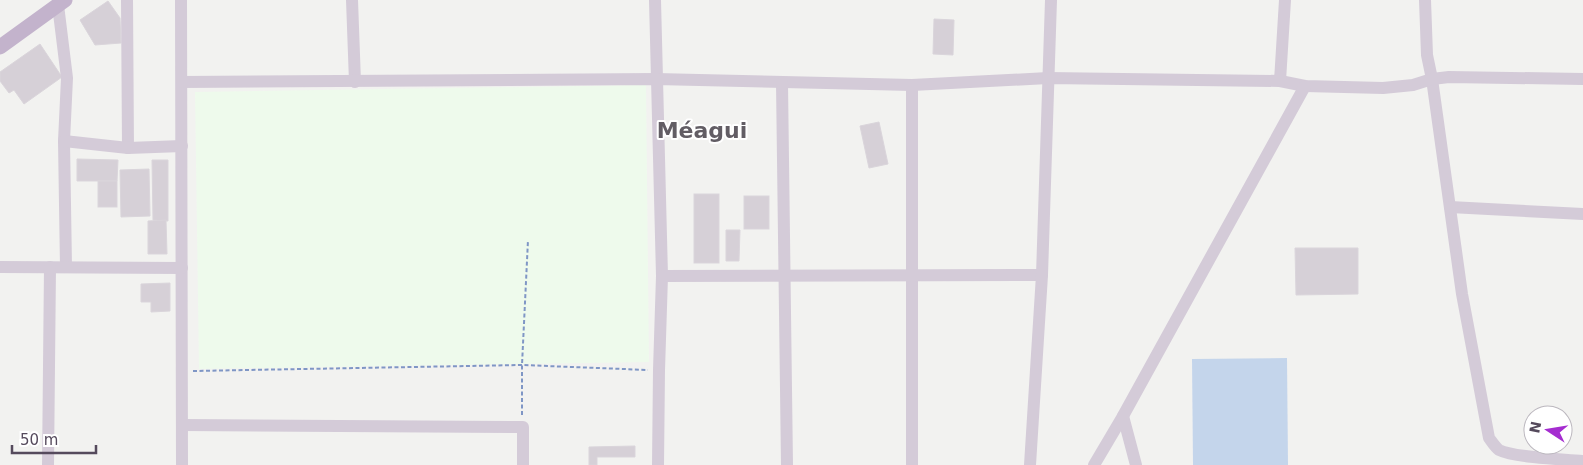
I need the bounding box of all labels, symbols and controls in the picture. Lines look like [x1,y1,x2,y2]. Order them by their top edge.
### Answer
district label: Méagui [657,118,747,143]
north arrow [1523,405,1573,455]
text: N [1526,420,1544,435]
scale bar [12,422,96,454]
text: 50 m [20,431,58,449]

